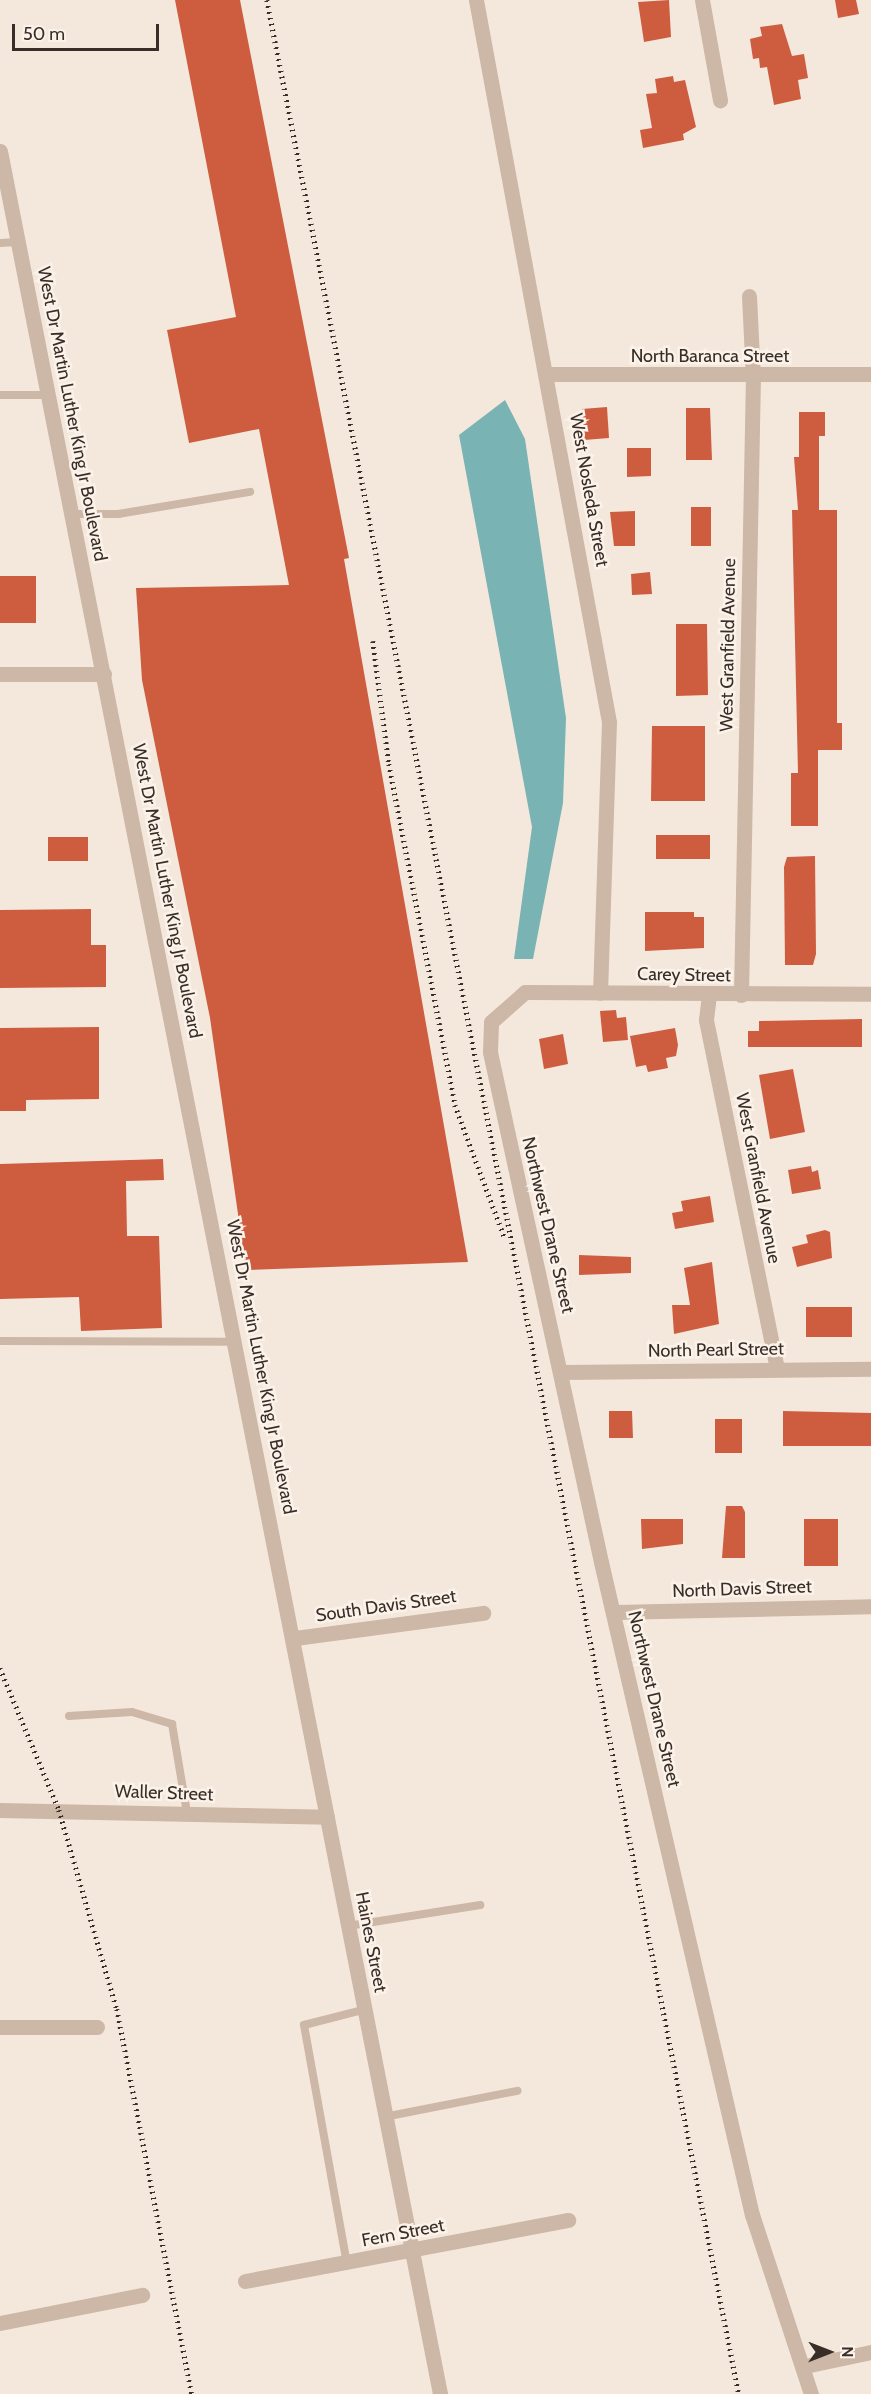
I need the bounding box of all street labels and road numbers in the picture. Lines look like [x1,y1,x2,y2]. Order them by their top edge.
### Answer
street label: West Dr Martin Luther King Jr Boulevard [33,265,111,563]
street label: North Baranca Street [631,345,789,367]
street label: West Nosleda Street [565,412,613,568]
street label: West Granfield Avenue [716,558,740,732]
street label: West Dr Martin Luther King Jr Boulevard [128,742,206,1040]
street label: Carey Street [637,963,731,987]
street label: West Granfield Avenue [731,1091,785,1265]
street label: Northwest Drane Street [517,1135,579,1315]
street label: West Dr Martin Luther King Jr Boulevard [222,1218,300,1516]
street label: North Pearl Street [648,1338,784,1362]
street label: North Davis Street [672,1576,812,1602]
street label: South Davis Street [314,1585,458,1627]
street label: Northwest Drane Street [623,1609,685,1789]
street label: Waller Street [114,1780,214,1806]
street label: Haines Street [351,1890,391,1994]
street label: Fern Street [360,2214,446,2252]

